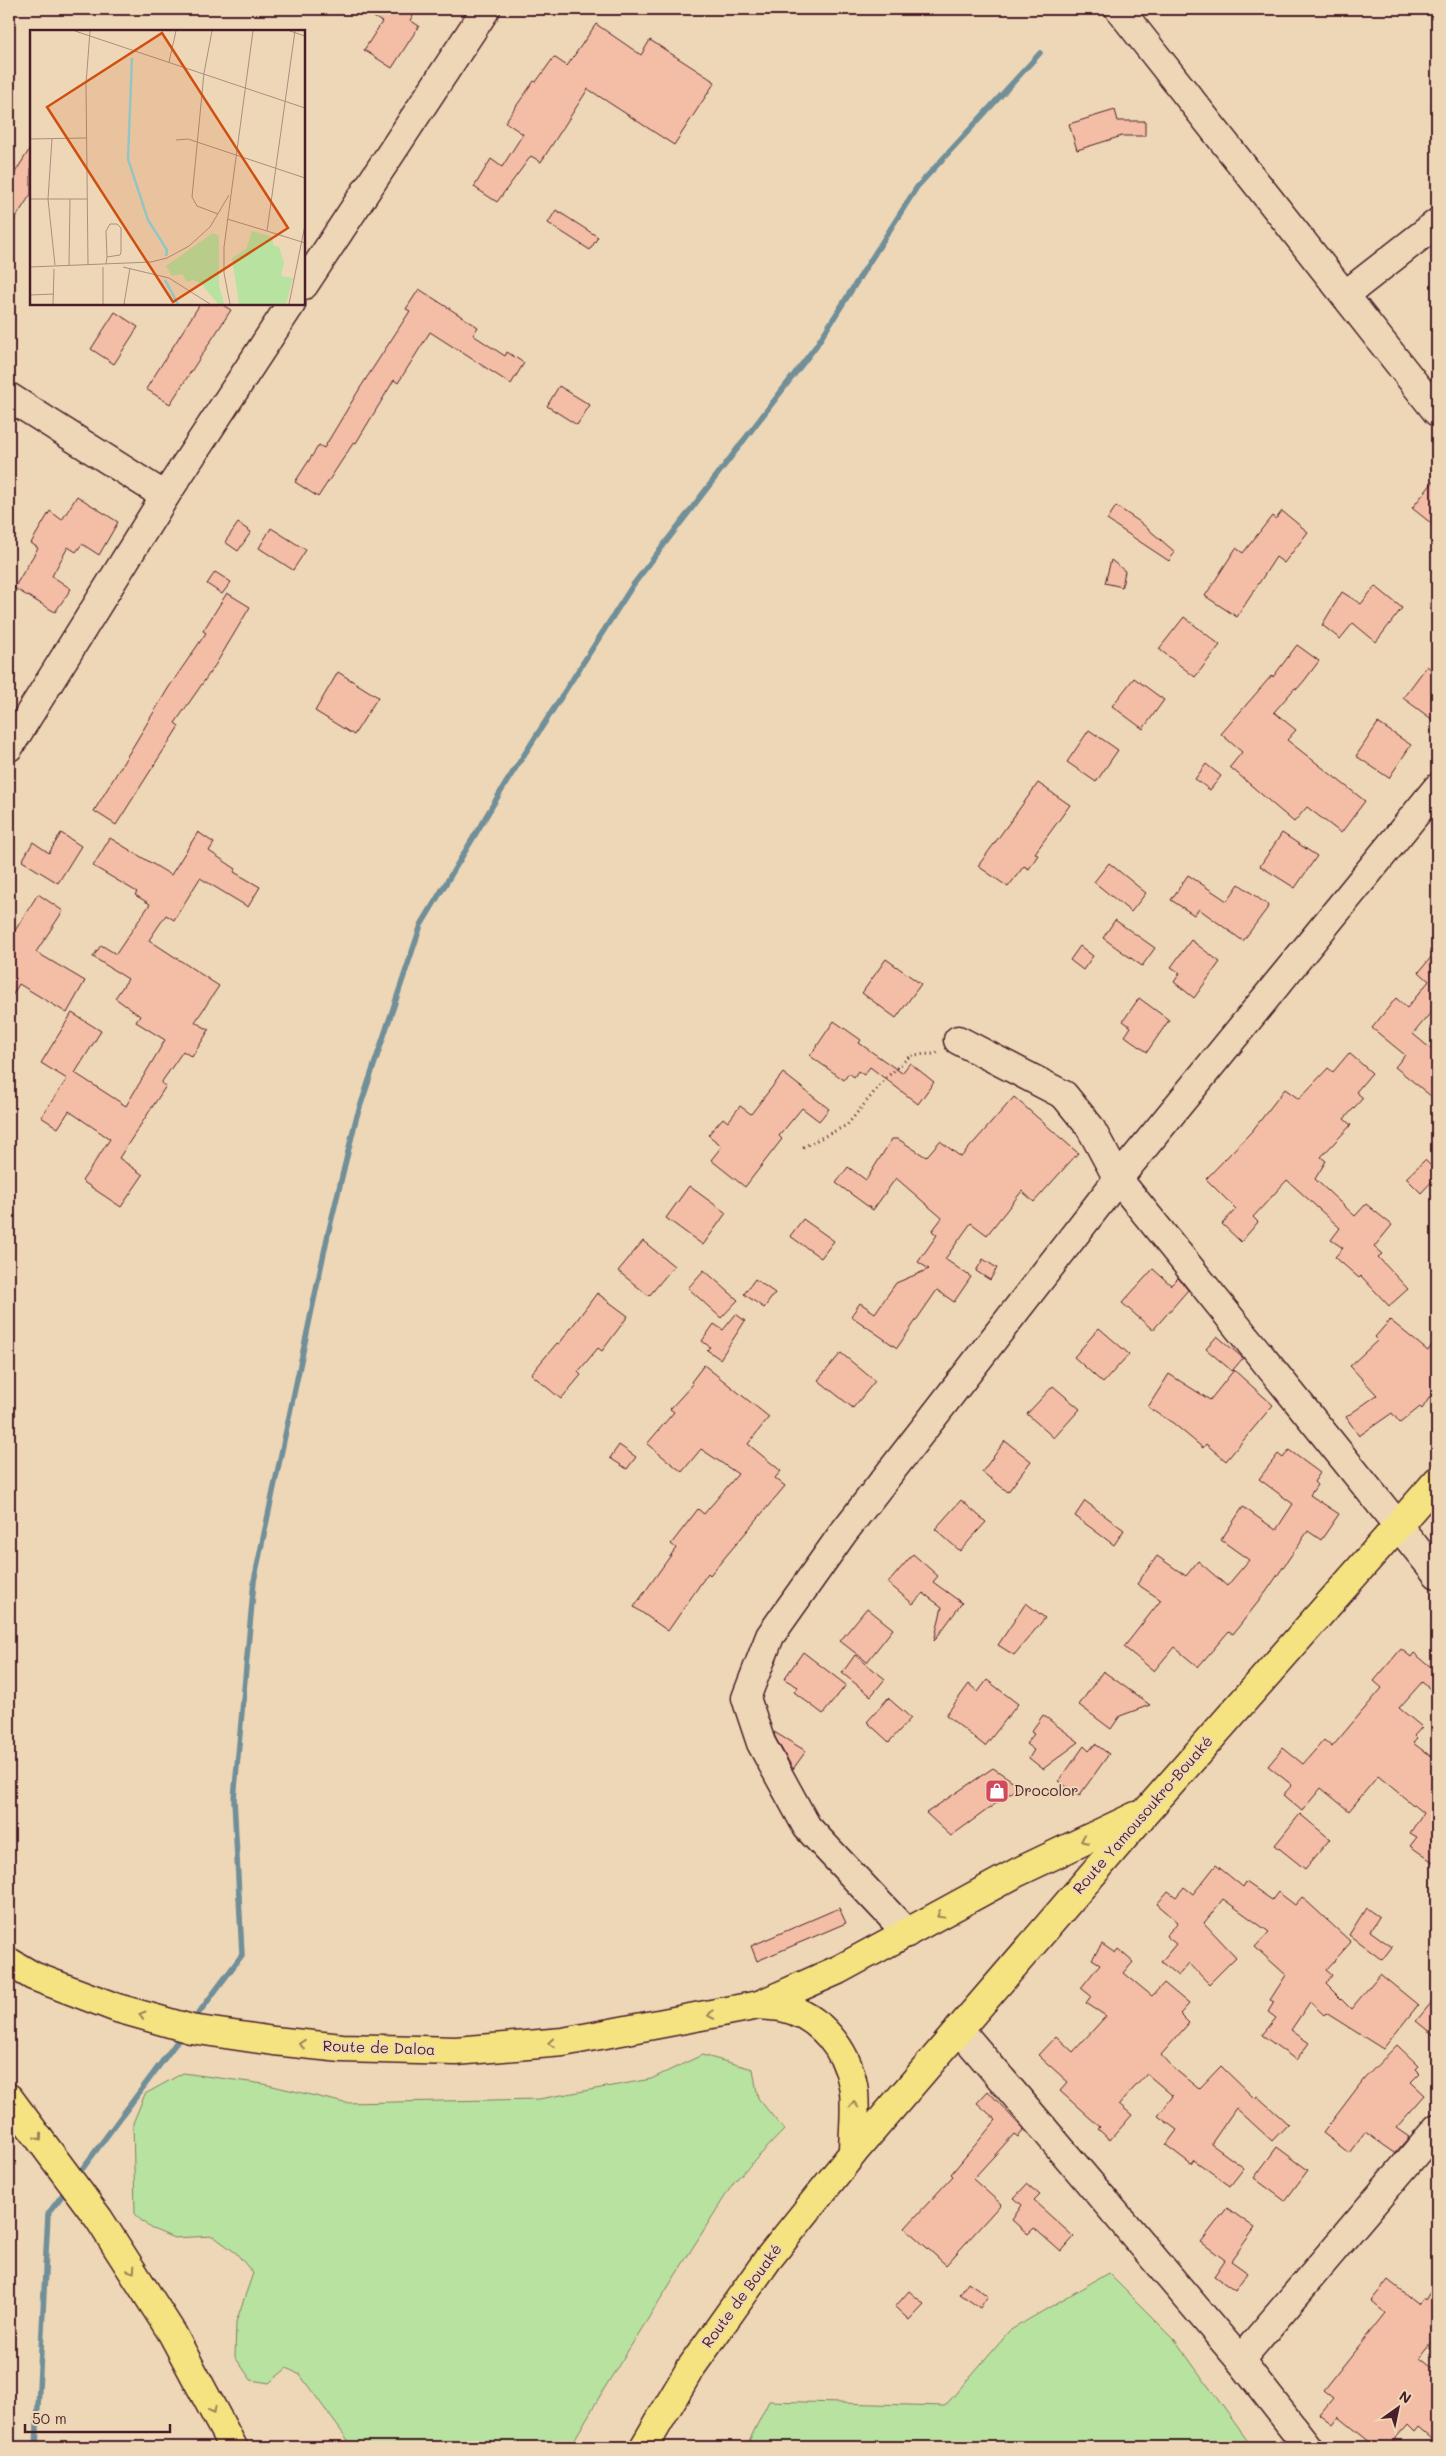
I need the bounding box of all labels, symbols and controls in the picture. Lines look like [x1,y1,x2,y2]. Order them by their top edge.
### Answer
inset map [30,30,305,305]
street label: Route Yamousoukro-Bouaké [1068,1731,1217,1898]
shop icon: Drocolor [984,1778,1010,1804]
place label: Drocolor [1014,1780,1079,1800]
one-way arrow [1080,1833,1089,1844]
one-way arrow [936,1909,945,1919]
one-way arrow [707,2009,715,2019]
one-way arrow [138,2011,147,2021]
street label: Route de Daloa [322,2035,436,2059]
one-way arrow [547,2037,555,2048]
one-way arrow [297,2039,305,2050]
one-way arrow [849,2100,859,2108]
one-way arrow [33,2131,41,2140]
street label: Route de Bouaké [697,2239,786,2351]
one-way arrow [125,2264,135,2273]
north arrow [1374,2384,1424,2434]
text: N [1396,2386,1415,2408]
scale bar [25,2401,170,2433]
one-way arrow [207,2405,217,2414]
text: 50 m [32,2408,67,2428]

